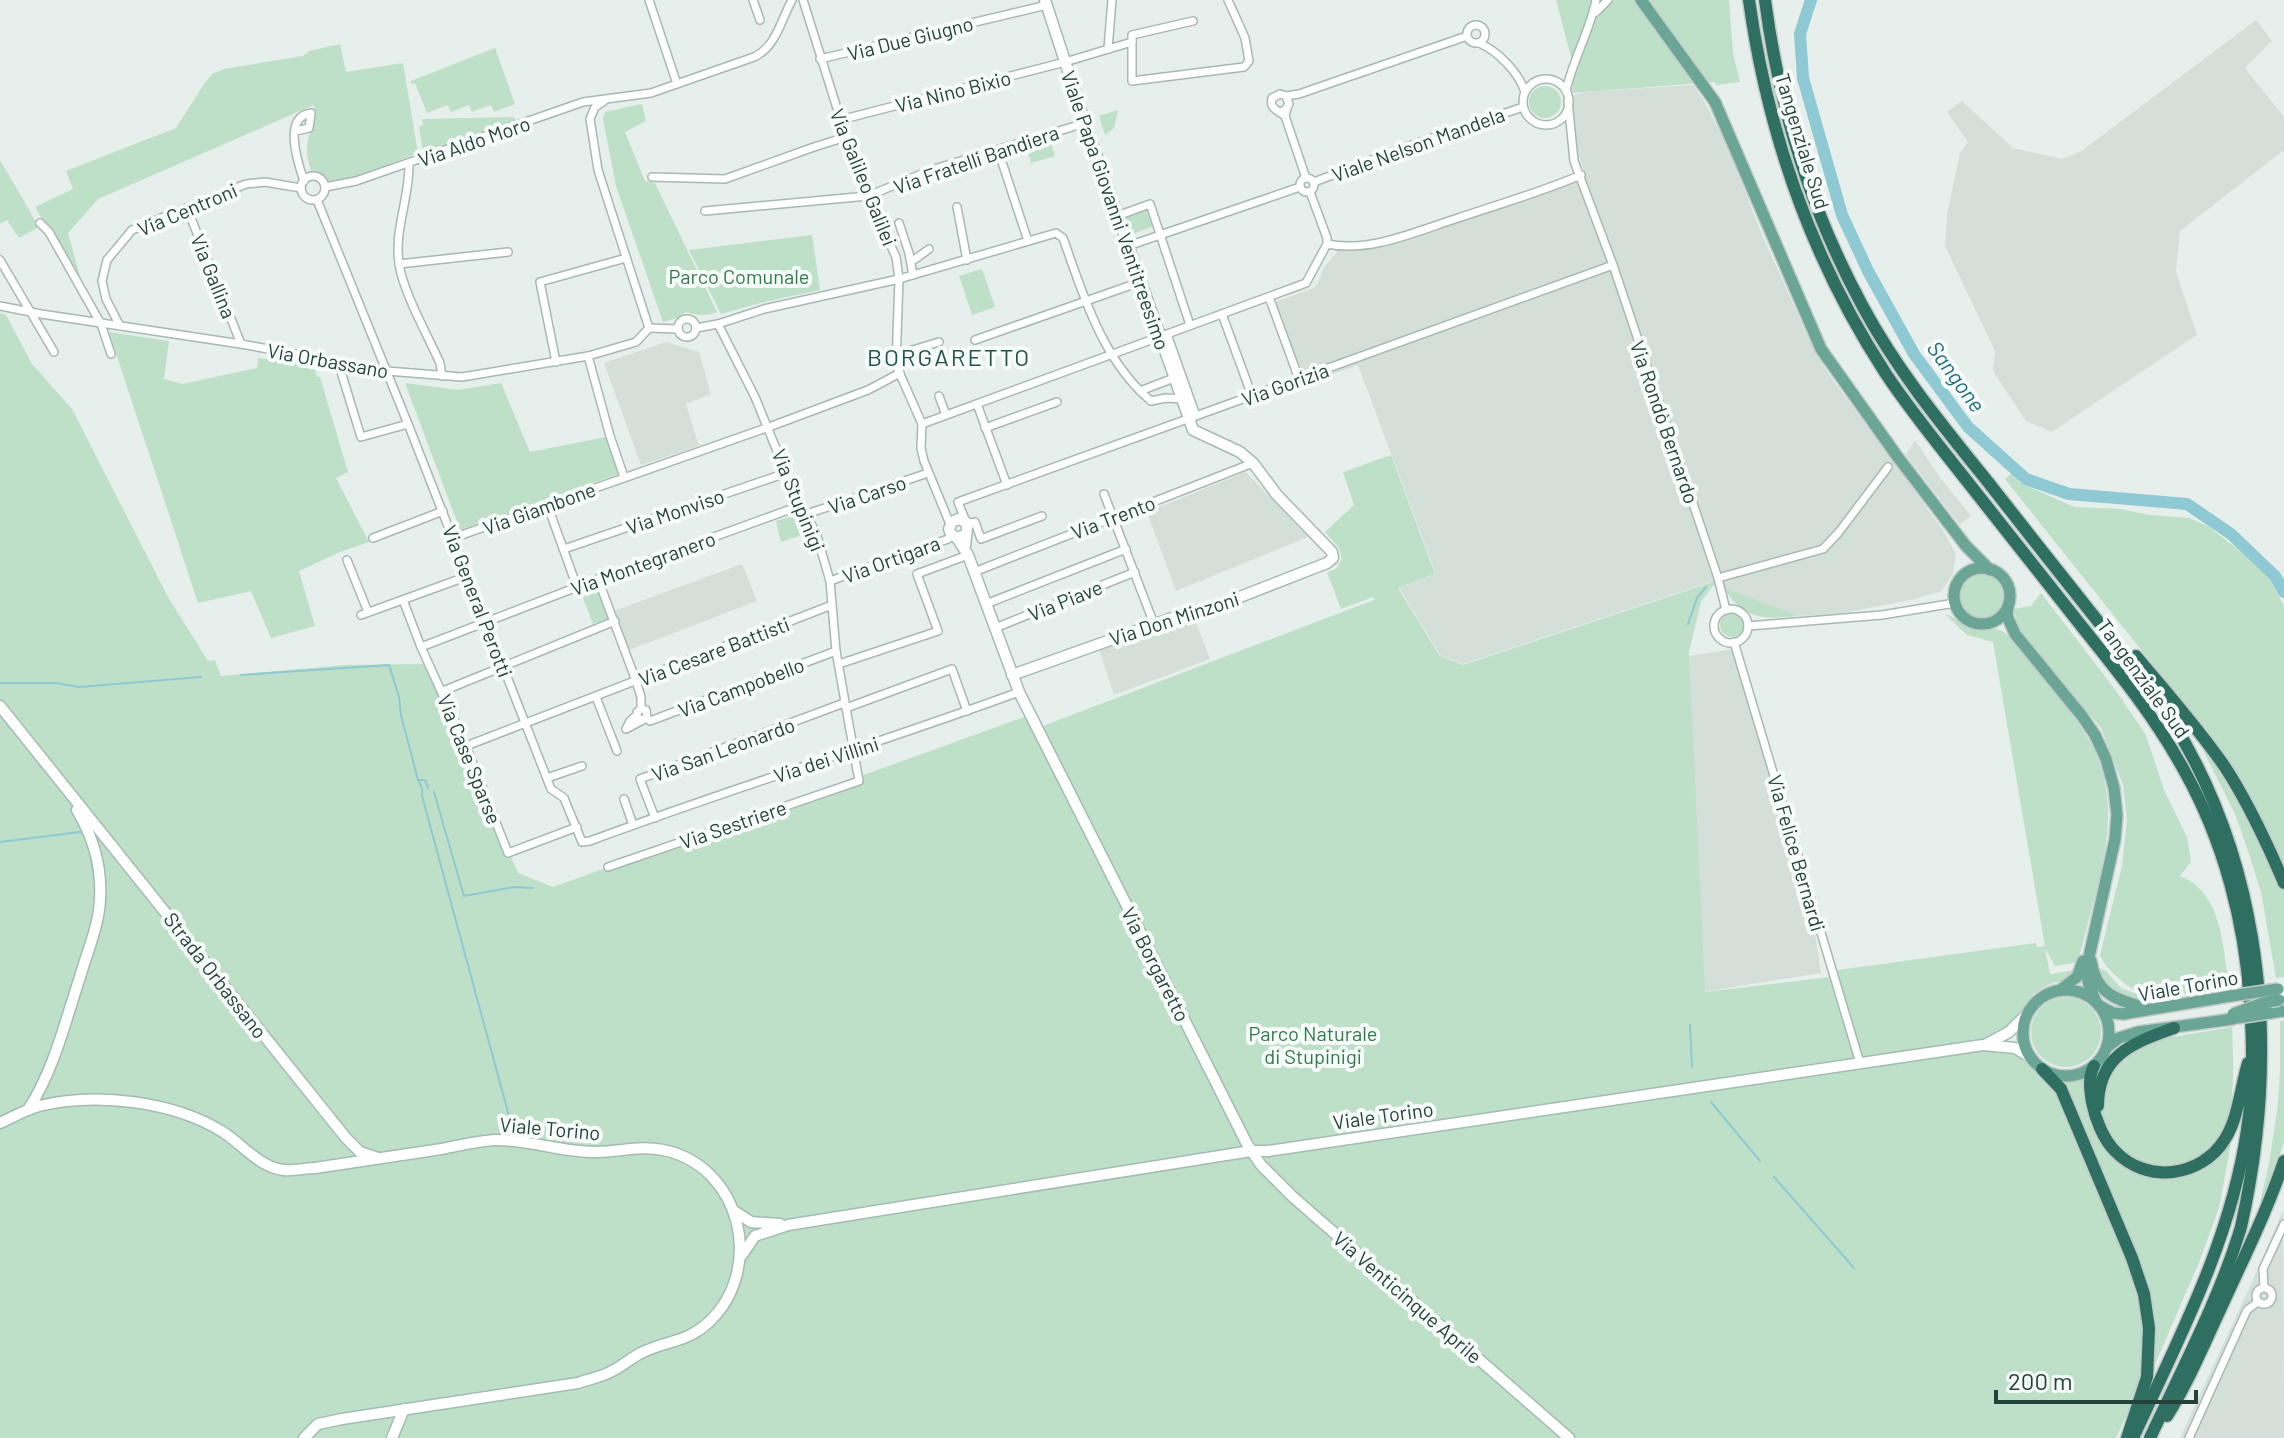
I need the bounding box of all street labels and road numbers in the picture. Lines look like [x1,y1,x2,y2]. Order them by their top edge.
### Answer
street label: Via Due Giugno [845,11,975,65]
street label: Via Nino Bixio [893,65,1013,117]
street label: Viale Papa Giovanni Ventitreesimo [1057,67,1175,353]
street label: Tangenziale Sud [1771,70,1835,212]
street label: Viale Nelson Mandela [1328,102,1508,186]
street label: Via Galileo Galilei [826,105,902,249]
street label: Via Aldo Moro [415,111,533,171]
street label: Via Fratelli Bandiera [890,119,1062,199]
street label: Via Centroni [134,177,240,241]
street label: Via Gallina [186,230,242,322]
street label: Via Rondò Bernardo [1626,337,1704,507]
street label: Via Orbassano [266,338,390,382]
street label: Via Gorizia [1238,357,1332,411]
street label: Via Stupinigi [768,445,830,555]
street label: Via Carso [825,469,909,519]
street label: Via Giambone [479,477,599,539]
street label: Via Monviso [623,483,727,539]
street label: Via Trento [1068,490,1158,544]
street label: Via General Perotti [438,521,518,681]
street label: Via Montegranero [567,526,719,600]
street label: Via Ortigara [839,530,943,588]
street label: Via Piave [1024,574,1106,626]
street label: Via Don Minzoni [1106,586,1242,650]
street label: Via Cesare Battisti [635,611,793,691]
street label: Tangenziale Sud [2093,614,2195,742]
street label: Via Campobello [675,652,807,722]
street label: Via Case Sparse [433,691,507,827]
street label: Via San Leonardo [648,712,798,786]
street label: Via dei Villini [771,731,881,787]
street label: Via Felice Bernardi [1763,772,1831,934]
street label: Via Sestriere [677,795,789,853]
street label: Via Borgaretto [1117,903,1195,1025]
street label: Strada Orbassano [159,907,273,1043]
street label: Viale Torino [2136,964,2240,1006]
street label: Viale Torino [1331,1096,1435,1134]
street label: Viale Torino [499,1112,601,1144]
street label: Via Venticinque Aprile [1329,1226,1487,1368]

